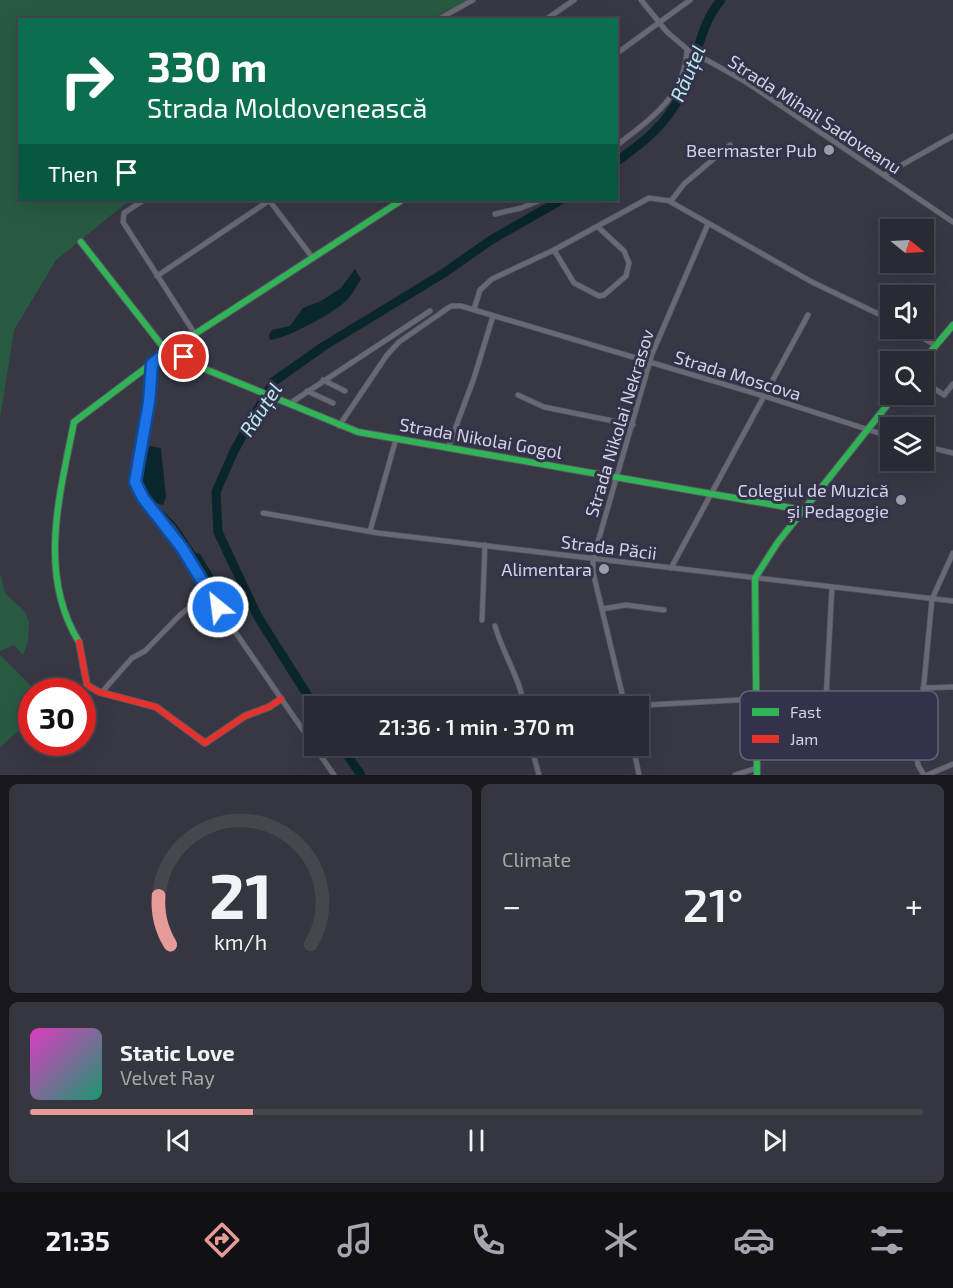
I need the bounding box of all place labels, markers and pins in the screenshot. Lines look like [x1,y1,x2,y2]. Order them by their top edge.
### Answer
place label: Beermaster Pub [686,139,817,161]
marker: Beermaster Pub [822,143,836,157]
pin [158,331,209,382]
place label: Colegiul de Muzică şi Pedagogie [737,479,889,523]
marker: Colegiul de Muzică şi Pedagogie [894,493,908,507]
place label: Alimentara [501,558,592,580]
marker: Alimentara [597,562,611,576]

